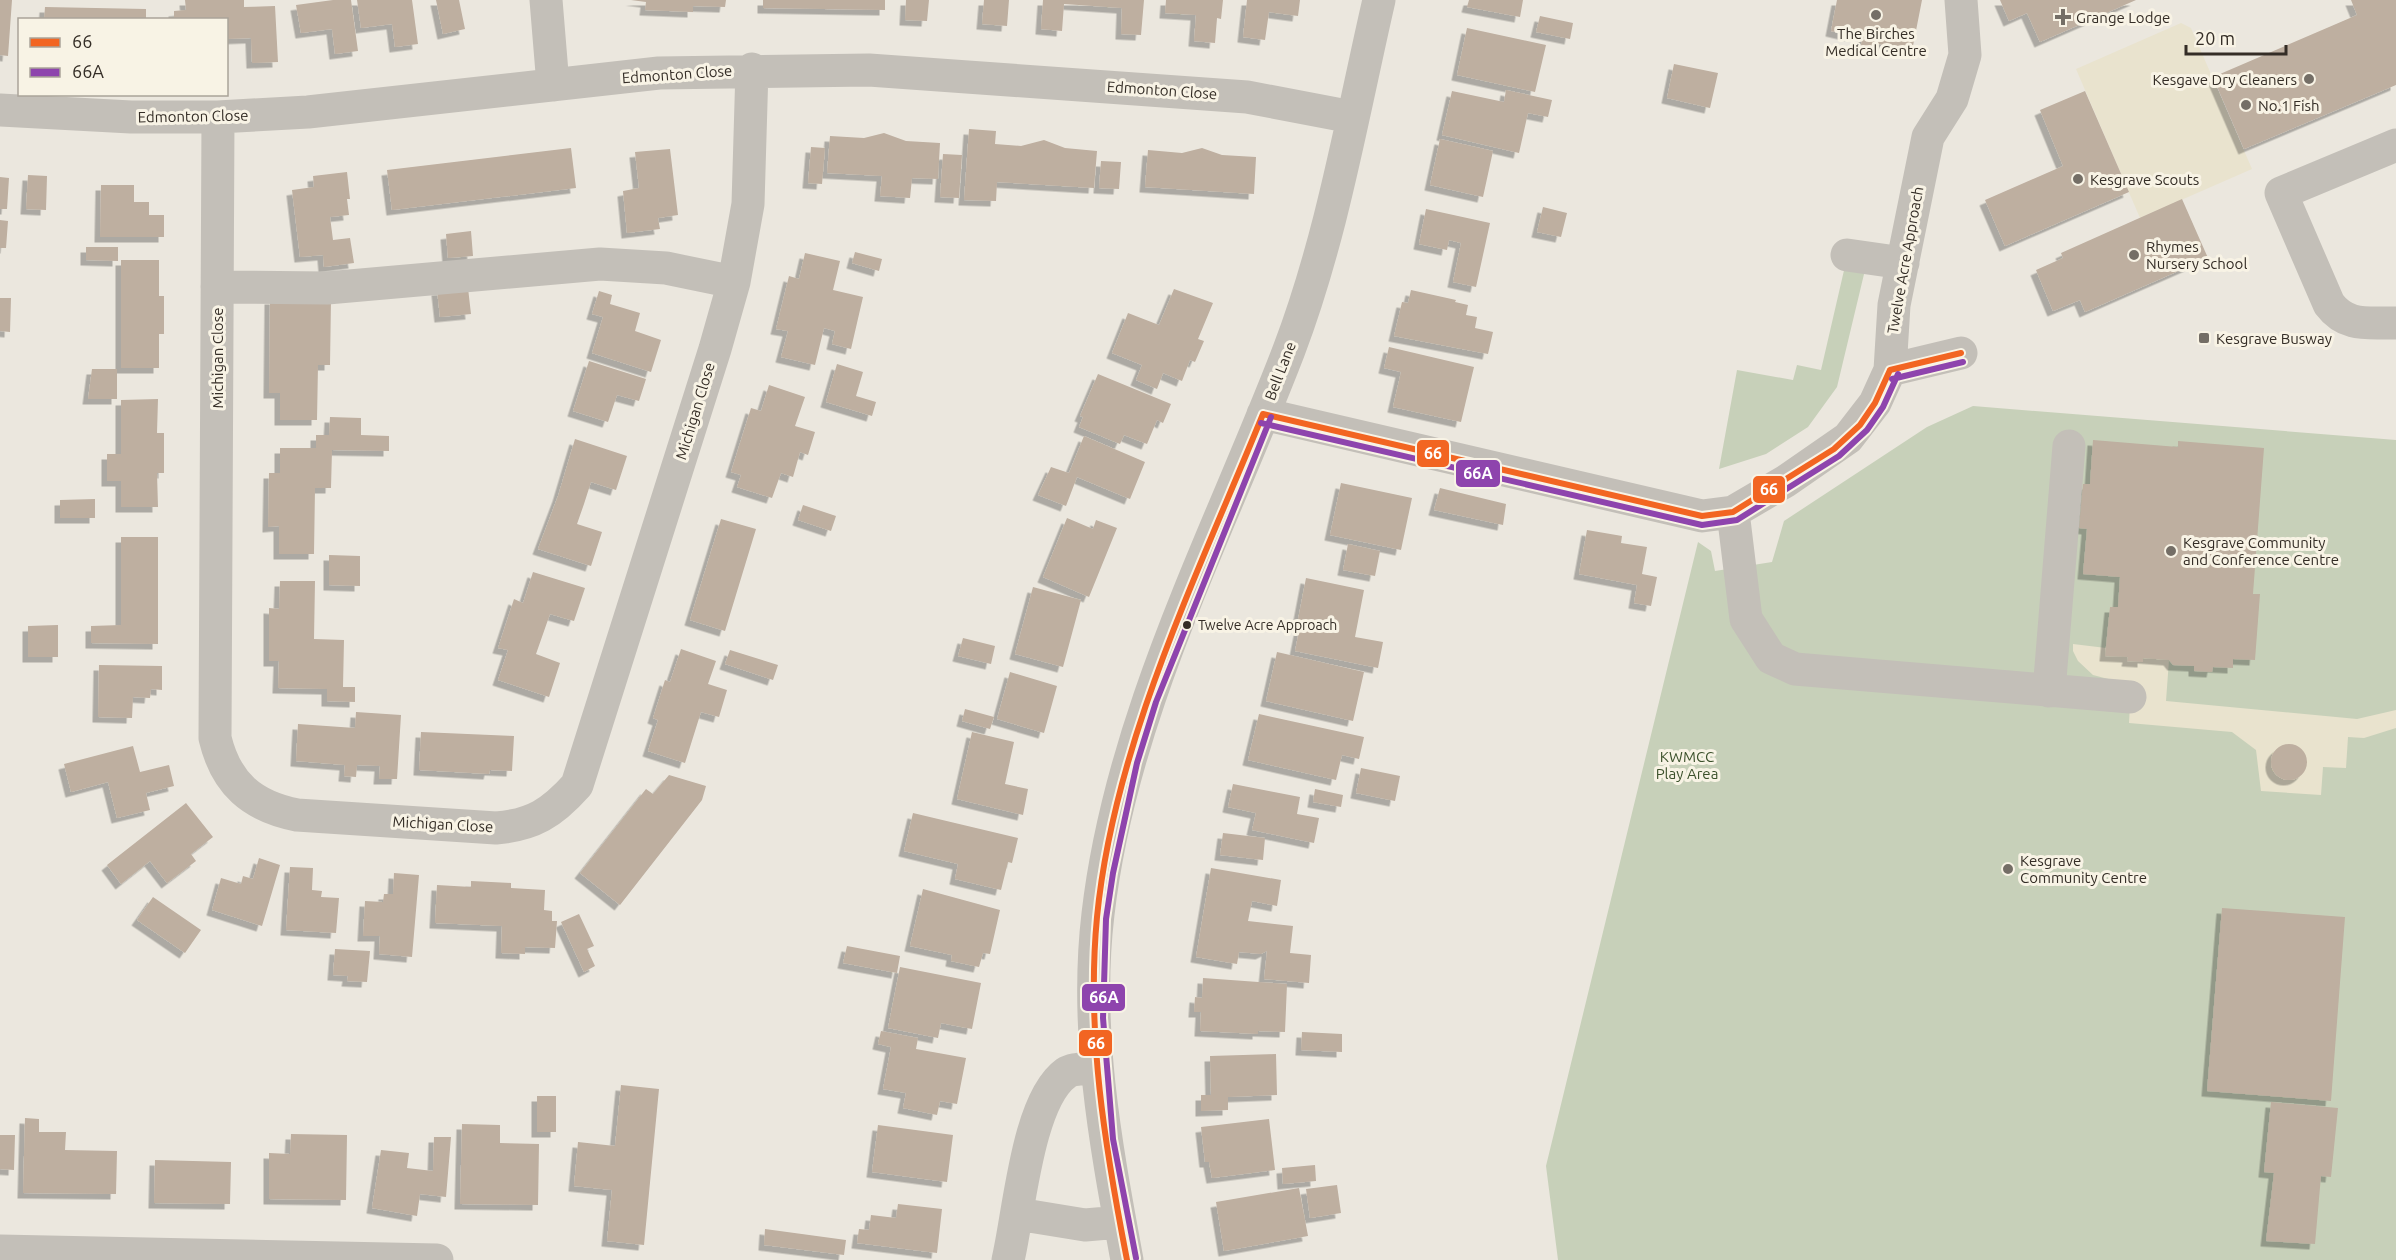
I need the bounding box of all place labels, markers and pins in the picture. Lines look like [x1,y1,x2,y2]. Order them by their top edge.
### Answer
marker: The Birches Medical Centre [1869,8,1883,22]
marker: Grange Lodge [2054,8,2072,26]
place label: Grange Lodge [2076,9,2170,26]
place label: The Birches Medical Centre [1825,25,1927,59]
place label: Kesgave Dry Cleaners [2153,71,2297,88]
marker: Kesgave Dry Cleaners [2302,72,2316,86]
place label: No.1 Fish [2258,97,2320,114]
marker: No.1 Fish [2239,98,2253,112]
place label: Kesgrave Scouts [2090,171,2199,188]
marker: Kesgrave Scouts [2071,172,2085,186]
place label: Rhymes Nursery School [2146,238,2247,272]
marker: Rhymes Nursery School [2127,248,2141,262]
place label: Kesgrave Busway [2216,330,2332,347]
marker: Kesgrave Busway [2197,331,2211,345]
place label: Kesgrave Community and Conference Centre [2183,534,2339,568]
marker: Kesgrave Community and Conference Centre [2164,544,2178,558]
place label: Twelve Acre Approach [1198,617,1337,633]
marker: Twelve Acre Approach [1181,619,1193,631]
place label: Kesgrave Community Centre [2020,852,2147,886]
marker: Kesgrave Community Centre [2001,862,2015,876]

